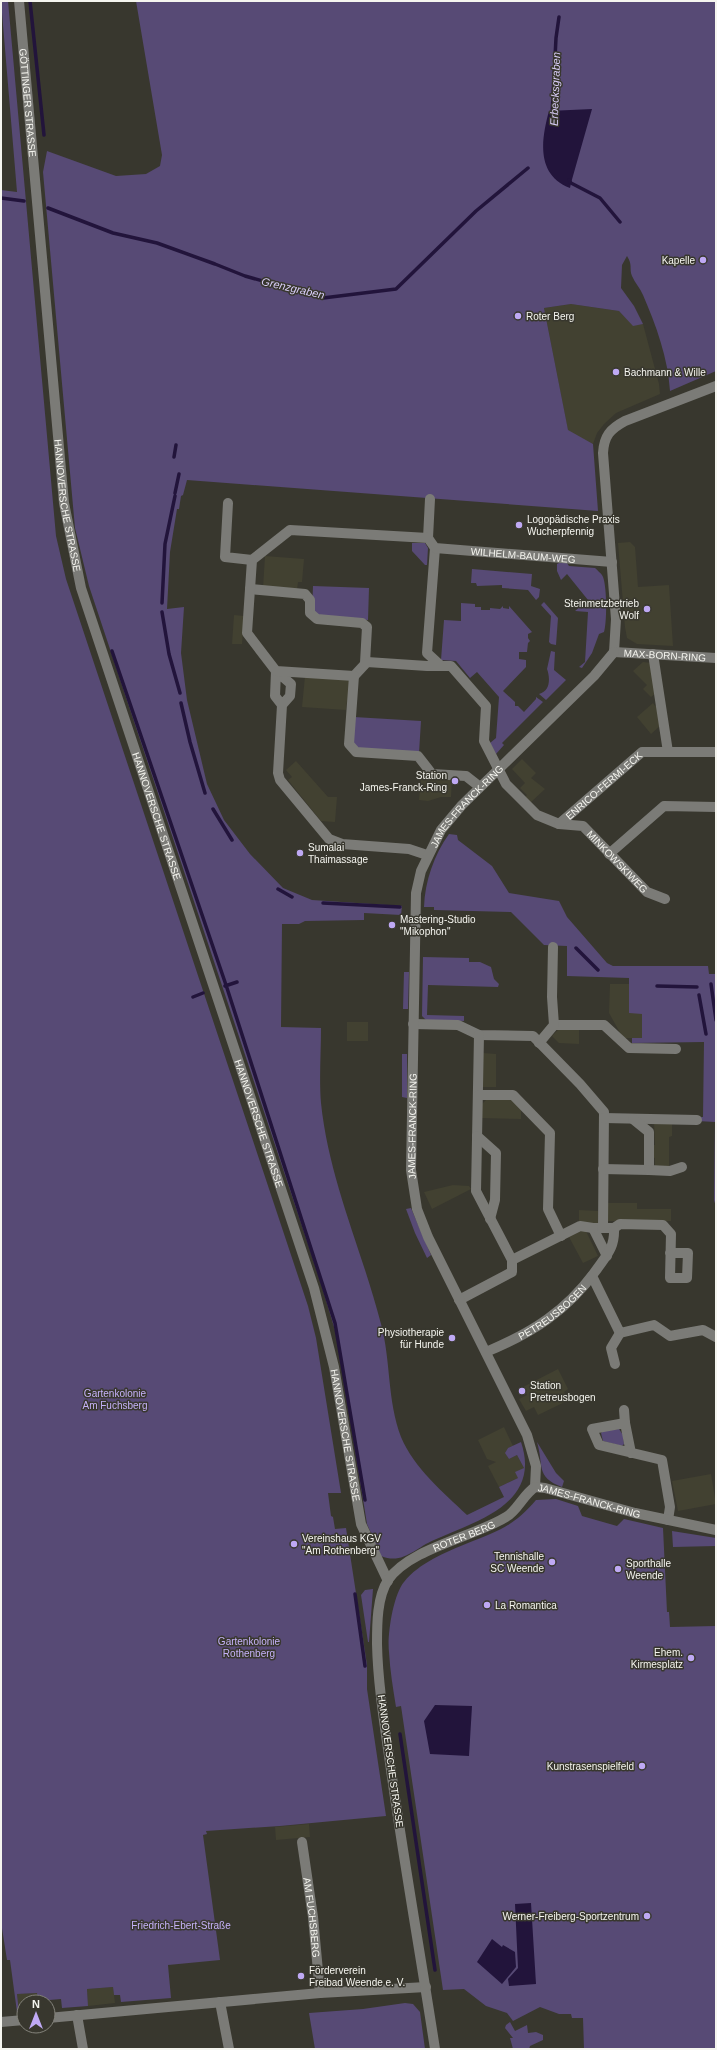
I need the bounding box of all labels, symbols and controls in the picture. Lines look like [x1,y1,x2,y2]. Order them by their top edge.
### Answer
street label: GÖTTINGER STRASSE [17,48,38,158]
water label: Erbecksgraben [548,52,562,126]
place label: Kapelle [662,255,695,266]
marker: Kapelle [698,255,708,265]
water label: Grenzgraben [260,275,326,301]
marker: Roter Berg [513,311,523,321]
place label: Roter Berg [526,311,574,322]
marker: Bachmann & Wille [611,367,621,377]
place label: Bachmann & Wille [624,367,706,378]
street label: HANNOVERSCHE STRASSE [52,439,83,573]
place label: Logopädische Praxis Wucherpfennig [527,514,620,537]
marker: Logopädische Praxis Wucherpfennig [514,520,524,530]
street label: WILHELM-BAUM-WEG [470,546,576,565]
place label: Steinmetzbetrieb Wolf [564,598,639,621]
marker: Steinmetzbetrieb Wolf [642,604,652,614]
street label: MAX-BORN-RING [623,648,707,663]
street label: ENRICO-FERMI-ECK [564,749,645,822]
street label: HANNOVERSCHE STRASSE [130,751,183,882]
street label: JAMES-FRANCK-RING [428,763,506,849]
place label: Station James-Franck-Ring [360,770,447,793]
marker: Station James-Franck-Ring [450,776,460,786]
street label: MINKOWSKIWEG [585,829,650,895]
place label: Sumalai Thaimassage [308,842,368,865]
marker: Sumalai Thaimassage [295,848,305,858]
place label: Mastering-Studio "Mikophon" [400,914,476,937]
marker: Mastering-Studio "Mikophon" [387,920,397,930]
street label: HANNOVERSCHE STRASSE [232,1058,285,1189]
street label: JAMES-FRANCK-RING [406,1073,419,1180]
street label: PETREUSBOGEN [517,1282,589,1342]
place label: Physiotherapie für Hunde [378,1327,444,1350]
marker: Physiotherapie für Hunde [447,1333,457,1343]
street label: HANNOVERSCHE STRASSE [328,1368,362,1502]
place label: Station Pretreusbogen [530,1380,596,1403]
marker: Station Pretreusbogen [517,1386,527,1396]
park label: Gartenkolonie Am Fuchsberg [82,1388,148,1411]
street label: JAMES-FRANCK-RING [537,1482,642,1520]
street label: ROTER BERG [431,1519,497,1554]
place label: Vereinshaus KGV "Am Rothenberg" [302,1533,381,1556]
marker: Vereinshaus KGV "Am Rothenberg" [289,1539,299,1549]
place label: Tennishalle SC Weende [490,1551,544,1574]
marker: Tennishalle SC Weende [547,1557,557,1567]
place label: Sporthalle Weende [626,1558,671,1581]
marker: Sporthalle Weende [613,1564,623,1574]
marker: La Romantica [482,1600,492,1610]
place label: La Romantica [495,1600,557,1611]
park label: Gartenkolonie Rothenberg [218,1636,281,1659]
place label: Ehem. Kirmesplatz [631,1647,683,1670]
marker: Ehem. Kirmesplatz [686,1653,696,1663]
street label: HANNOVERSCHE STRASSE [376,1694,405,1828]
place label: Kunstrasenspielfeld [547,1761,634,1772]
marker: Kunstrasenspielfeld [637,1761,647,1771]
street label: AM FUCHSBERG [301,1877,322,1958]
place label: Werner-Freiberg-Sportzentrum [502,1911,639,1922]
marker: Werner-Freiberg-Sportzentrum [642,1911,652,1921]
park label: Friedrich-Ebert-Straße [131,1920,231,1931]
place label: Förderverein Freibad Weende e. V. [309,1965,405,1988]
marker: Förderverein Freibad Weende e. V. [296,1971,306,1981]
north arrow [16,1994,56,2034]
text: N [32,1998,40,2010]

